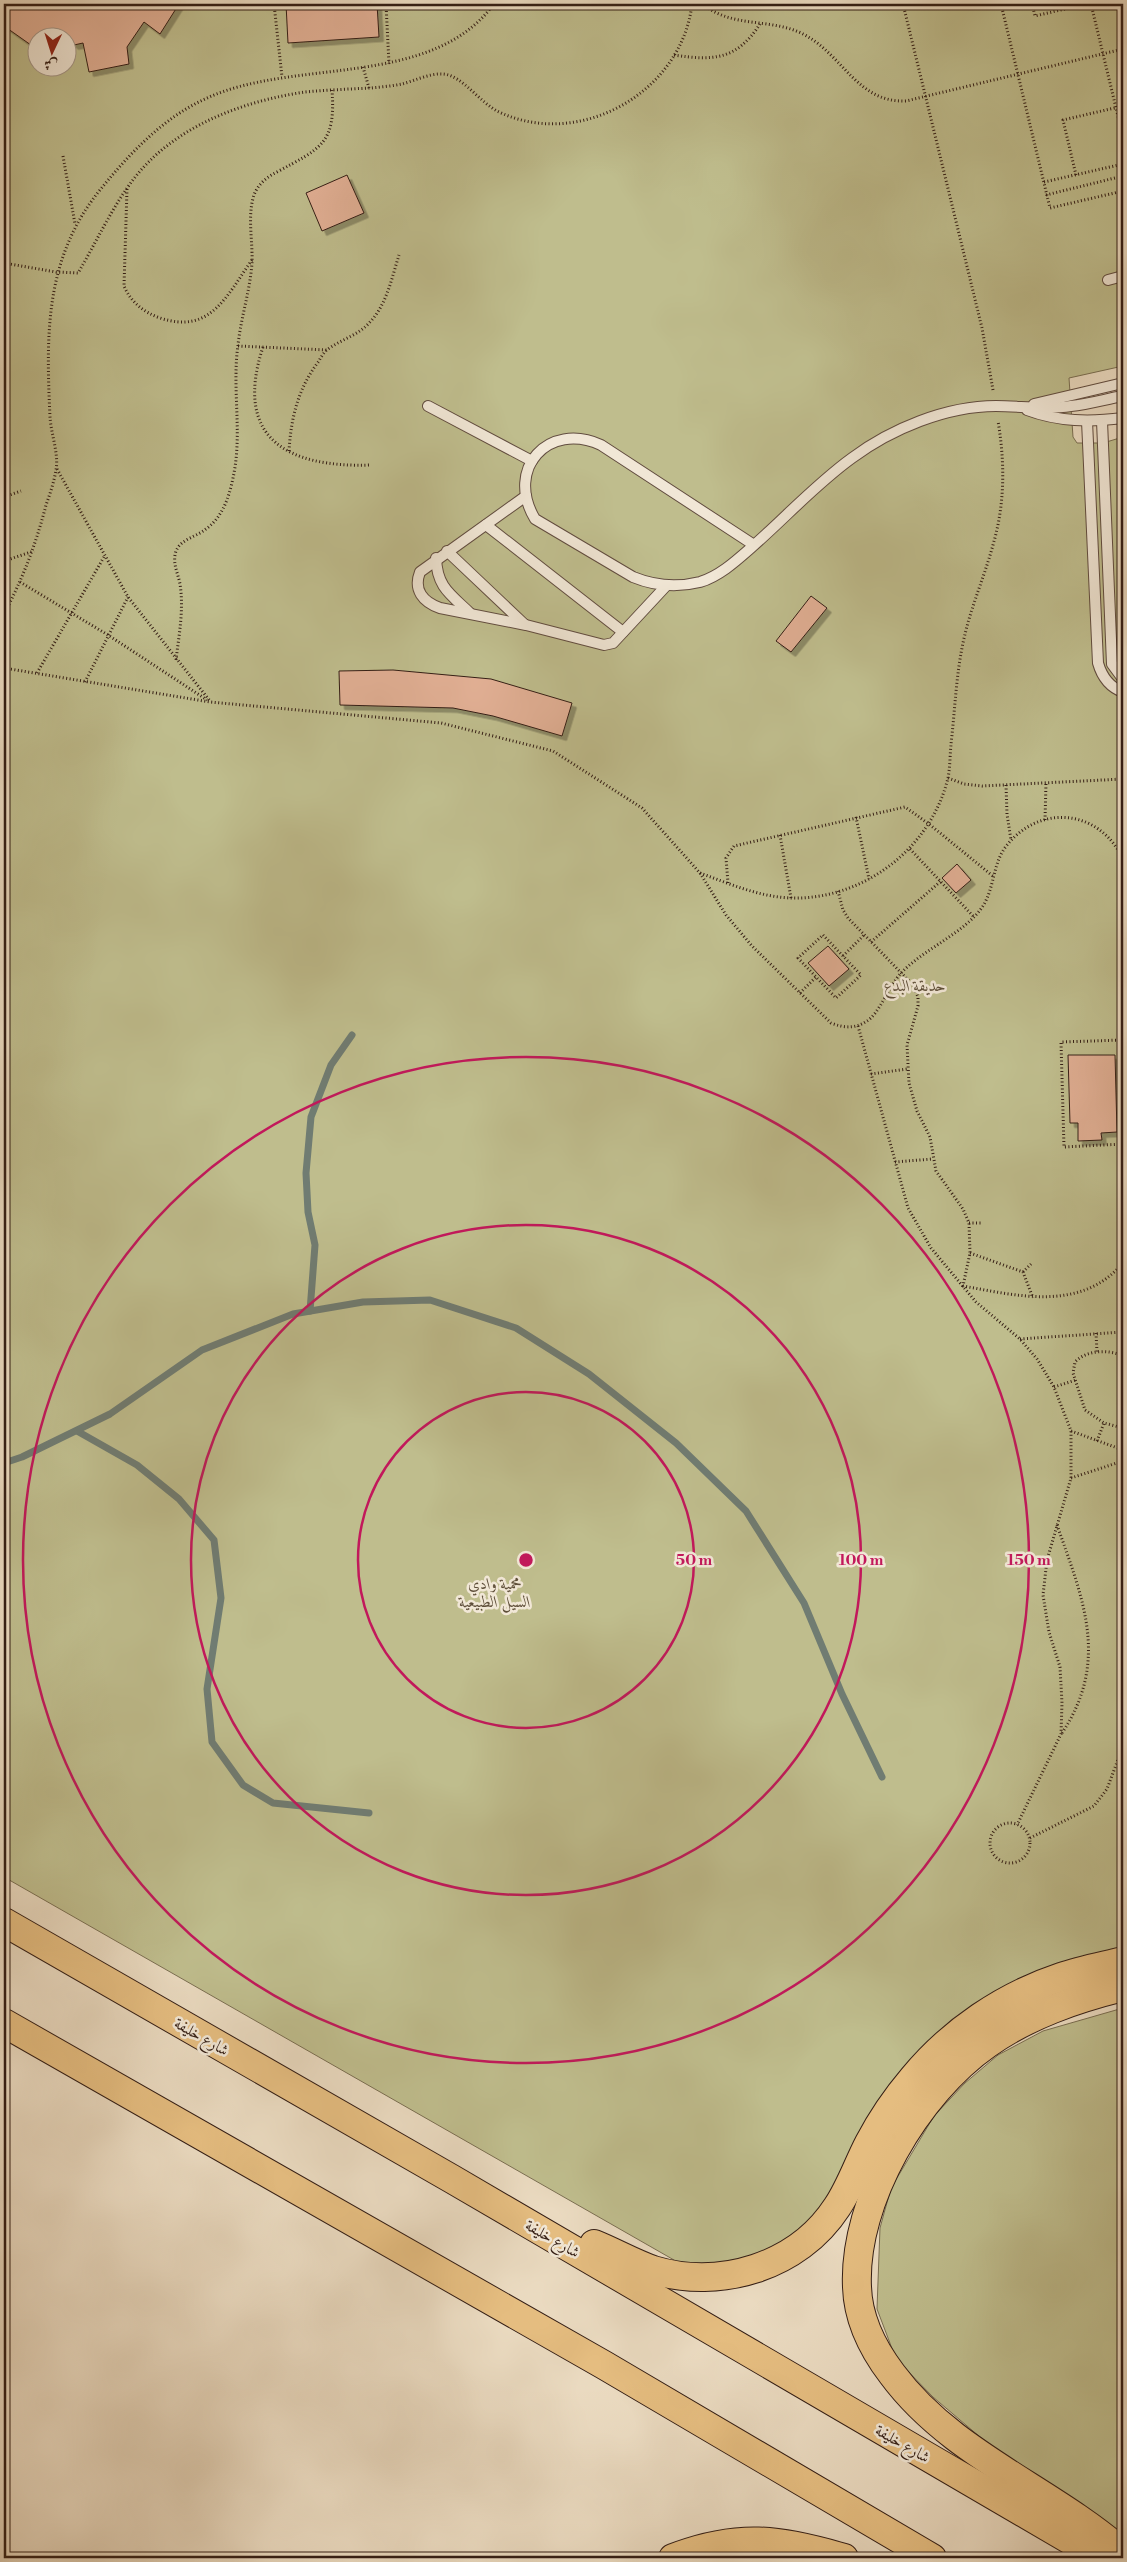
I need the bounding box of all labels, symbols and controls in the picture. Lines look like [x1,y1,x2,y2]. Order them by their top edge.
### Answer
north arrow [28,28,78,78]
text: ش [43,55,59,73]
park label: حديقة البدع [884,976,946,999]
centre of rings [517,1551,535,1569]
text: 50 m [676,1551,712,1570]
text: 100 m [839,1551,884,1570]
text: 150 m [1007,1551,1051,1570]
park label: محمية وادي السيل الطبيعية [457,1574,531,1613]
street label: شارع خليفة [169,2013,232,2063]
street label: شارع خليفة [520,2215,583,2265]
street label: شارع خليفة [870,2420,933,2470]

